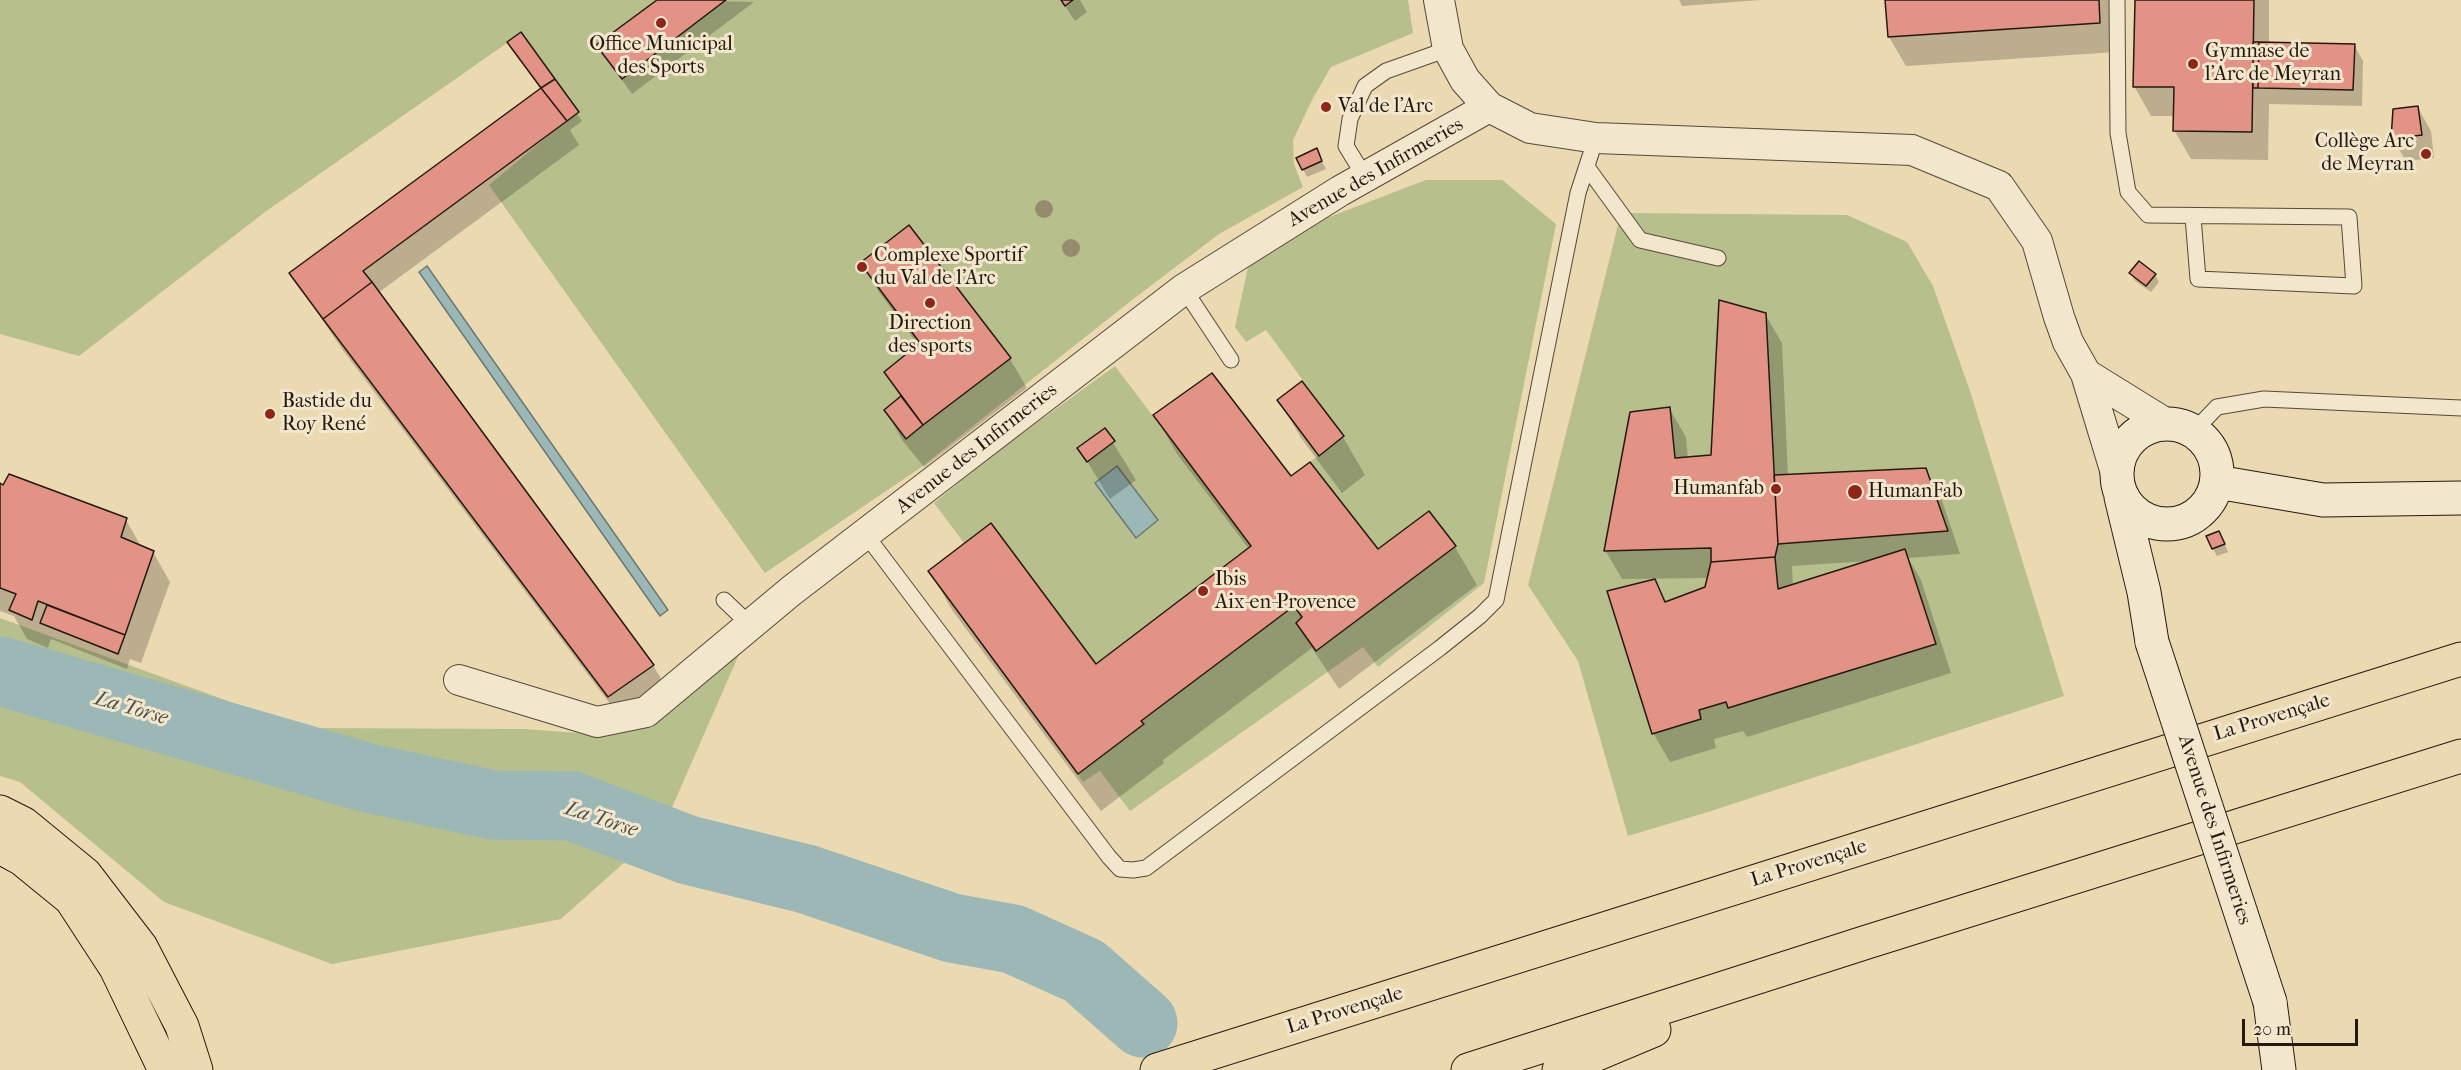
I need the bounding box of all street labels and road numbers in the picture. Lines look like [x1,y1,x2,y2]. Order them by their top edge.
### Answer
street label: Avenue des Infirmeries [1284,113,1468,233]
street label: Avenue des Infirmeries [891,378,1063,520]
street label: La Provençale [2211,689,2333,747]
street label: Avenue des Infirmeries [2172,732,2256,928]
street label: La Provençale [1748,835,1870,893]
street label: La Provençale [1284,982,1406,1040]

